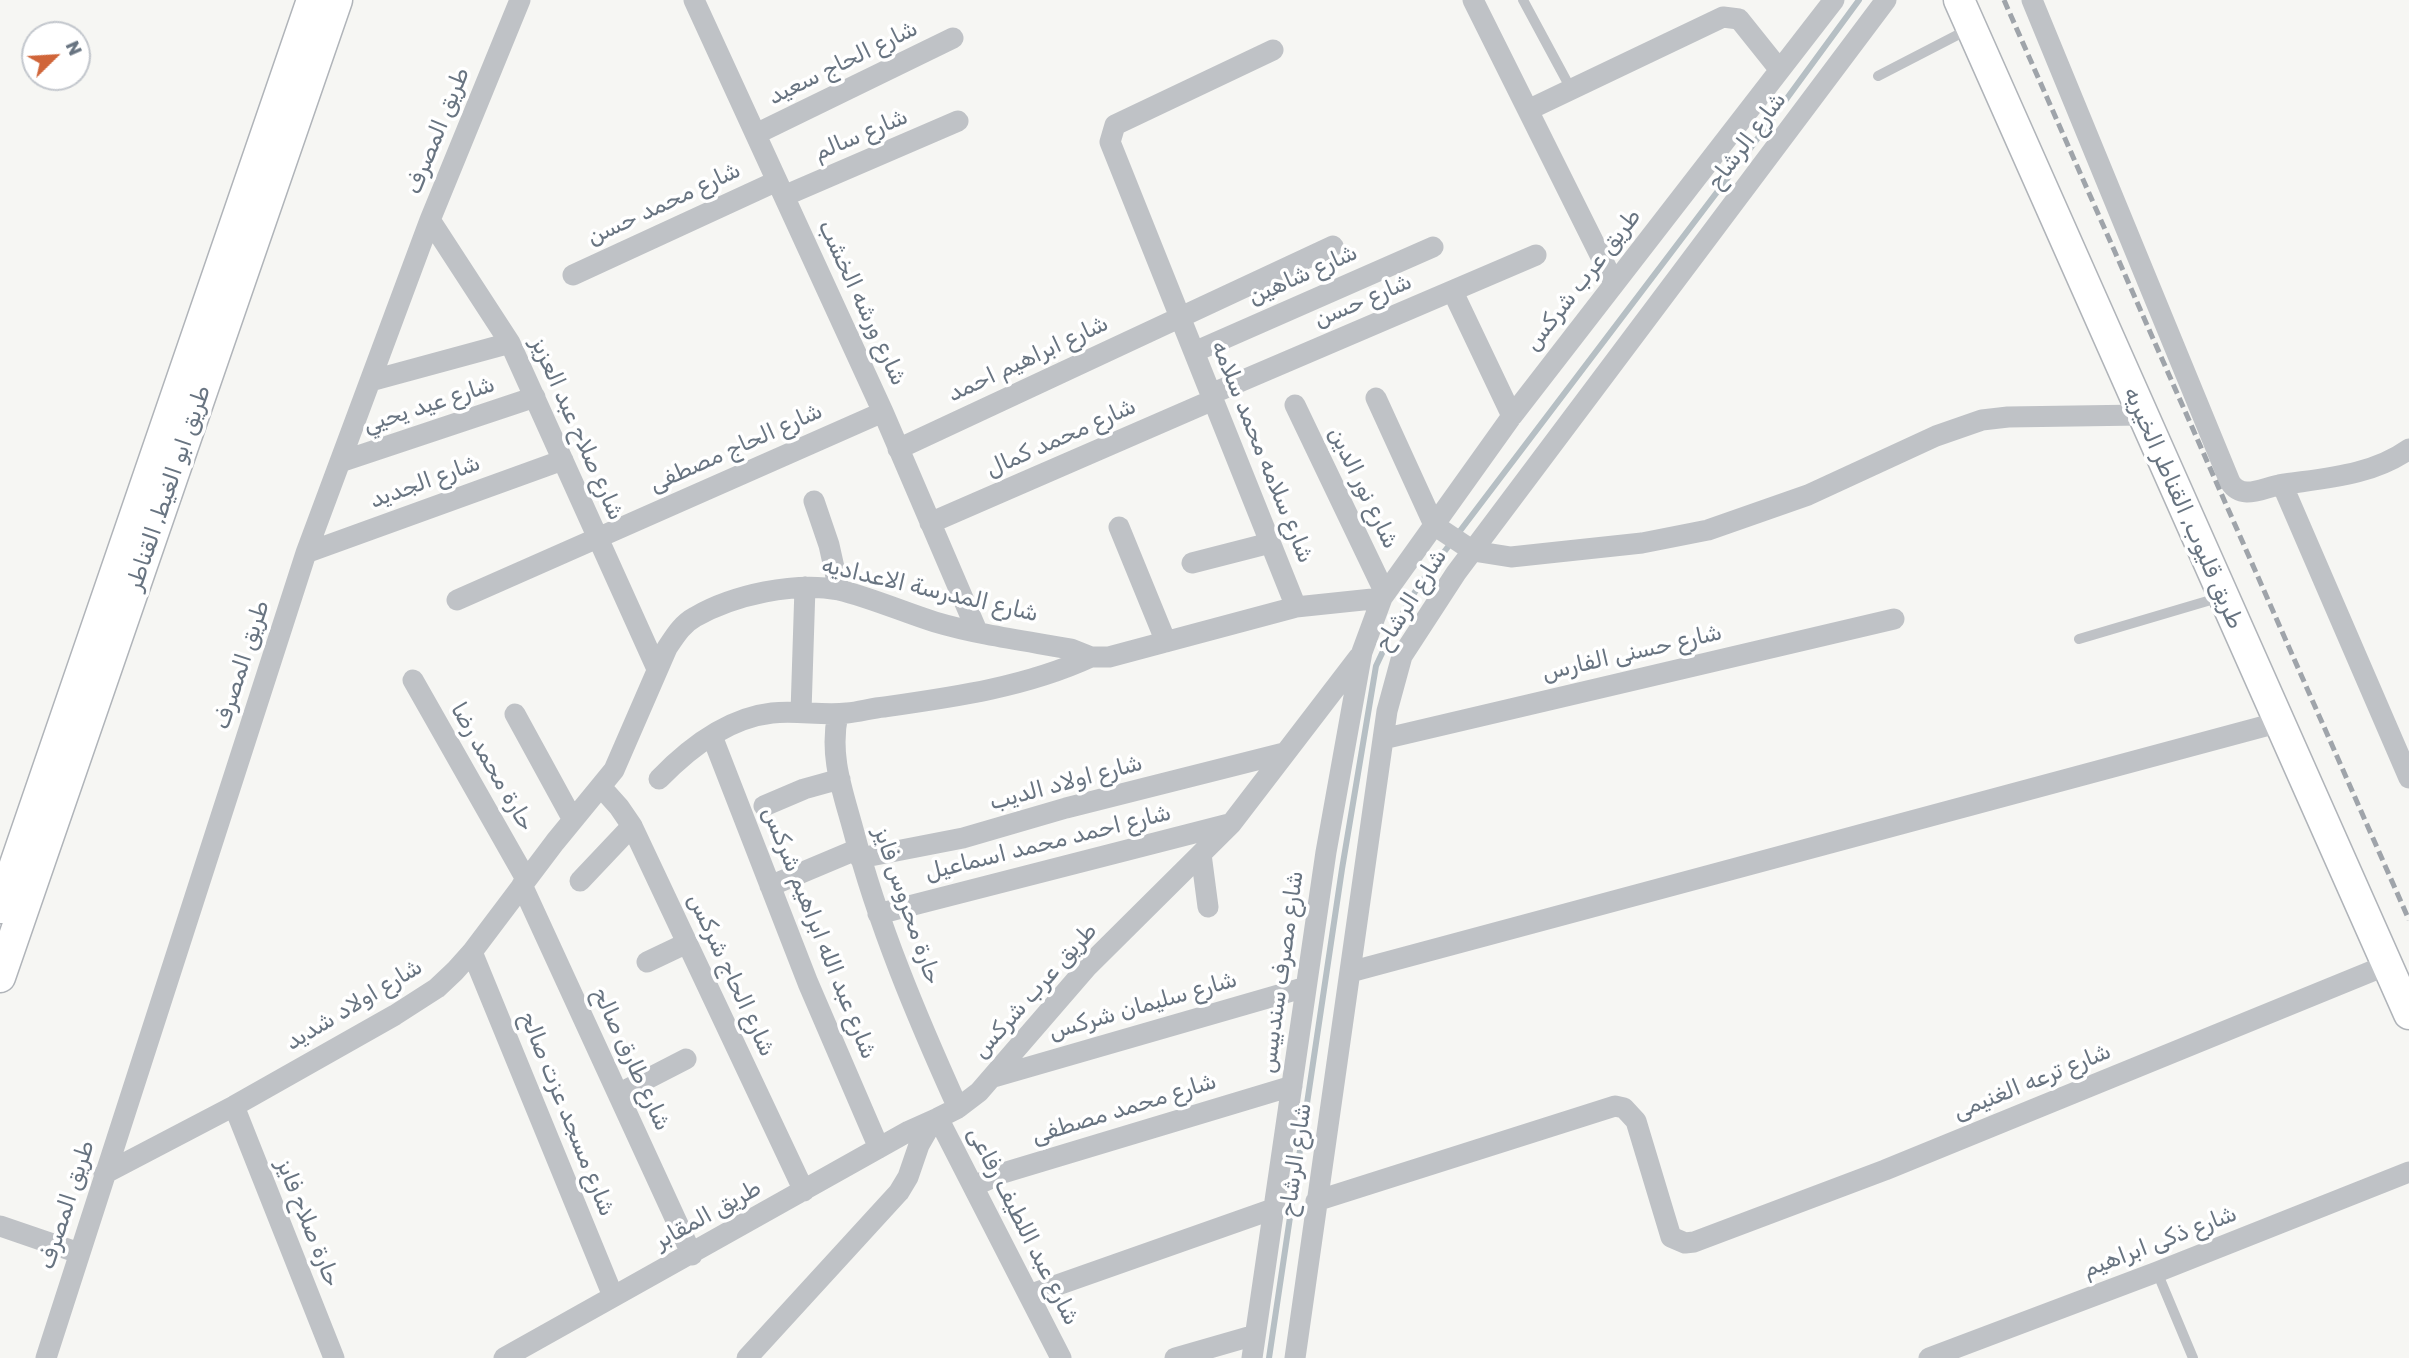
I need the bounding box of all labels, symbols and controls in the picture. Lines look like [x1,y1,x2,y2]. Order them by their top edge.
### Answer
street label: شارع الحاج سعيد [764,15,922,111]
north arrow [21,21,91,91]
text: N [61,37,87,59]
street label: طريق المصرف [400,64,476,198]
street label: شارع الرشاح [1701,87,1793,195]
street label: شارع سالم [810,103,912,167]
street label: شارع محمد حسن [583,156,745,252]
street label: طريق عرب شركس [1519,203,1647,357]
street label: شارع ورشه الخشب [812,216,912,390]
street label: شارع شاهين [1244,239,1362,311]
street label: شارع حسن [1310,268,1416,334]
street label: شارع ابراهيم احمد [943,310,1113,408]
street label: شارع صلاح عبد العزيز [524,333,630,525]
street label: شارع سلامه محمد سلامه [1205,337,1319,567]
street label: شارع عيد يحيي [360,371,498,439]
street label: طريق ابو الغيط, القناطر [121,382,217,594]
street label: طريق قليوب, القناطر الخيريه [2117,383,2249,633]
street label: شارع محمد كمال [982,393,1140,483]
street label: شارع الحاج مصطفى [645,397,827,499]
street label: شارع نور الدين [1322,423,1404,553]
street label: شارع الجديد [366,449,484,515]
street label: شارع الرشاح [1369,544,1453,656]
street label: شارع المدرسة الاعداديه [819,552,1041,628]
street label: طريق المصرف [208,597,276,733]
street label: شارع حسنى الفارس [1539,619,1725,687]
street label: حارة محمد رضا [444,698,540,836]
street label: شارع اولاد الديب [986,749,1146,817]
street label: شارع احمد محمد اسماعيل [922,799,1174,887]
street label: شارع عبد الله ابراهيم شركس [756,803,882,1063]
street label: حارة محروس فايز [867,824,947,988]
street label: شارع مصرف سندبيس [1254,869,1310,1075]
street label: شارع الحاج شركس [681,889,781,1061]
street label: طريق عرب شركس [967,918,1103,1064]
street label: شارع اولاد شديد [281,953,427,1057]
street label: شارع سليمان شركس [1046,966,1240,1046]
street label: شارع طارق صالح [586,983,676,1135]
street label: شارع مسجد عزت صالح [513,1008,621,1220]
street label: شارع ترعه الغنيمى [1949,1038,2115,1126]
street label: شارع محمد مصطفى [1028,1068,1220,1150]
street label: شارع الرشاح [1274,1101,1318,1219]
street label: شارع عبد اللطيف رفاعى [961,1122,1085,1330]
street label: طريق المصرف [33,1137,101,1273]
street label: حارة صلاح فايز [270,1155,346,1291]
street label: طريق المقابر [650,1174,766,1256]
street label: شارع ذكى ابراهيم [2079,1200,2241,1284]

